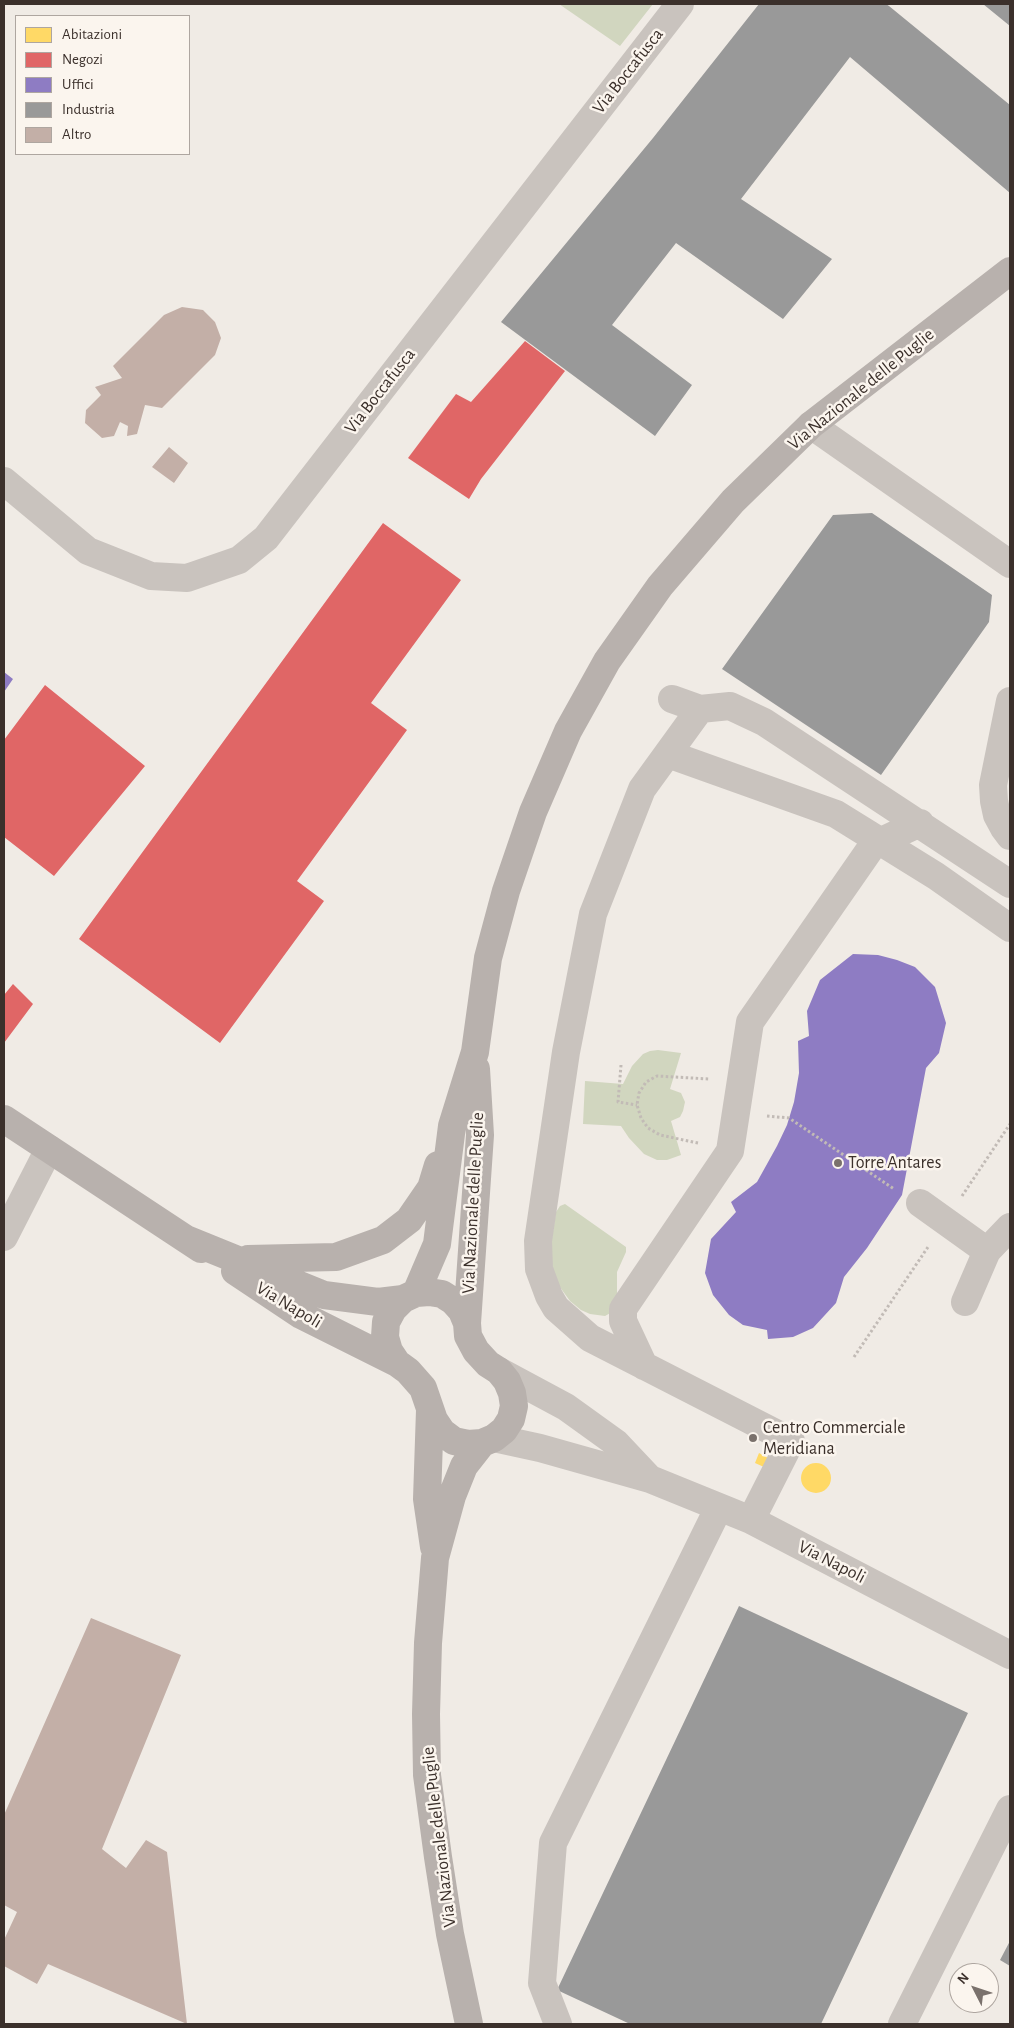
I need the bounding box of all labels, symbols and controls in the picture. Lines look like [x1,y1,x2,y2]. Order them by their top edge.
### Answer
legend [15,15,190,155]
street label: Via Boccafusca [588,24,668,118]
text: Abitazioni [62,27,122,42]
text: Negozi [62,52,103,67]
text: Uffici [62,77,94,92]
text: Industria [62,102,115,117]
text: Altro [62,127,91,142]
street label: Via Nazionale delle Puglie [784,323,938,455]
street label: Via Boccafusca [340,344,420,438]
street label: Via Nazionale delle Puglie [457,1112,489,1294]
place label: Torre Antares [848,1152,941,1174]
marker: Torre Antares [832,1157,844,1169]
street label: Via Napoli [252,1277,326,1333]
place label: Centro Commerciale Meridiana [763,1417,906,1460]
marker: Centro Commerciale Meridiana [747,1432,759,1444]
street label: Via Napoli [795,1536,869,1588]
street label: Via Nazionale delle Puglie [417,1745,461,1929]
north arrow [949,1963,999,2013]
text: N [955,1971,972,1987]

